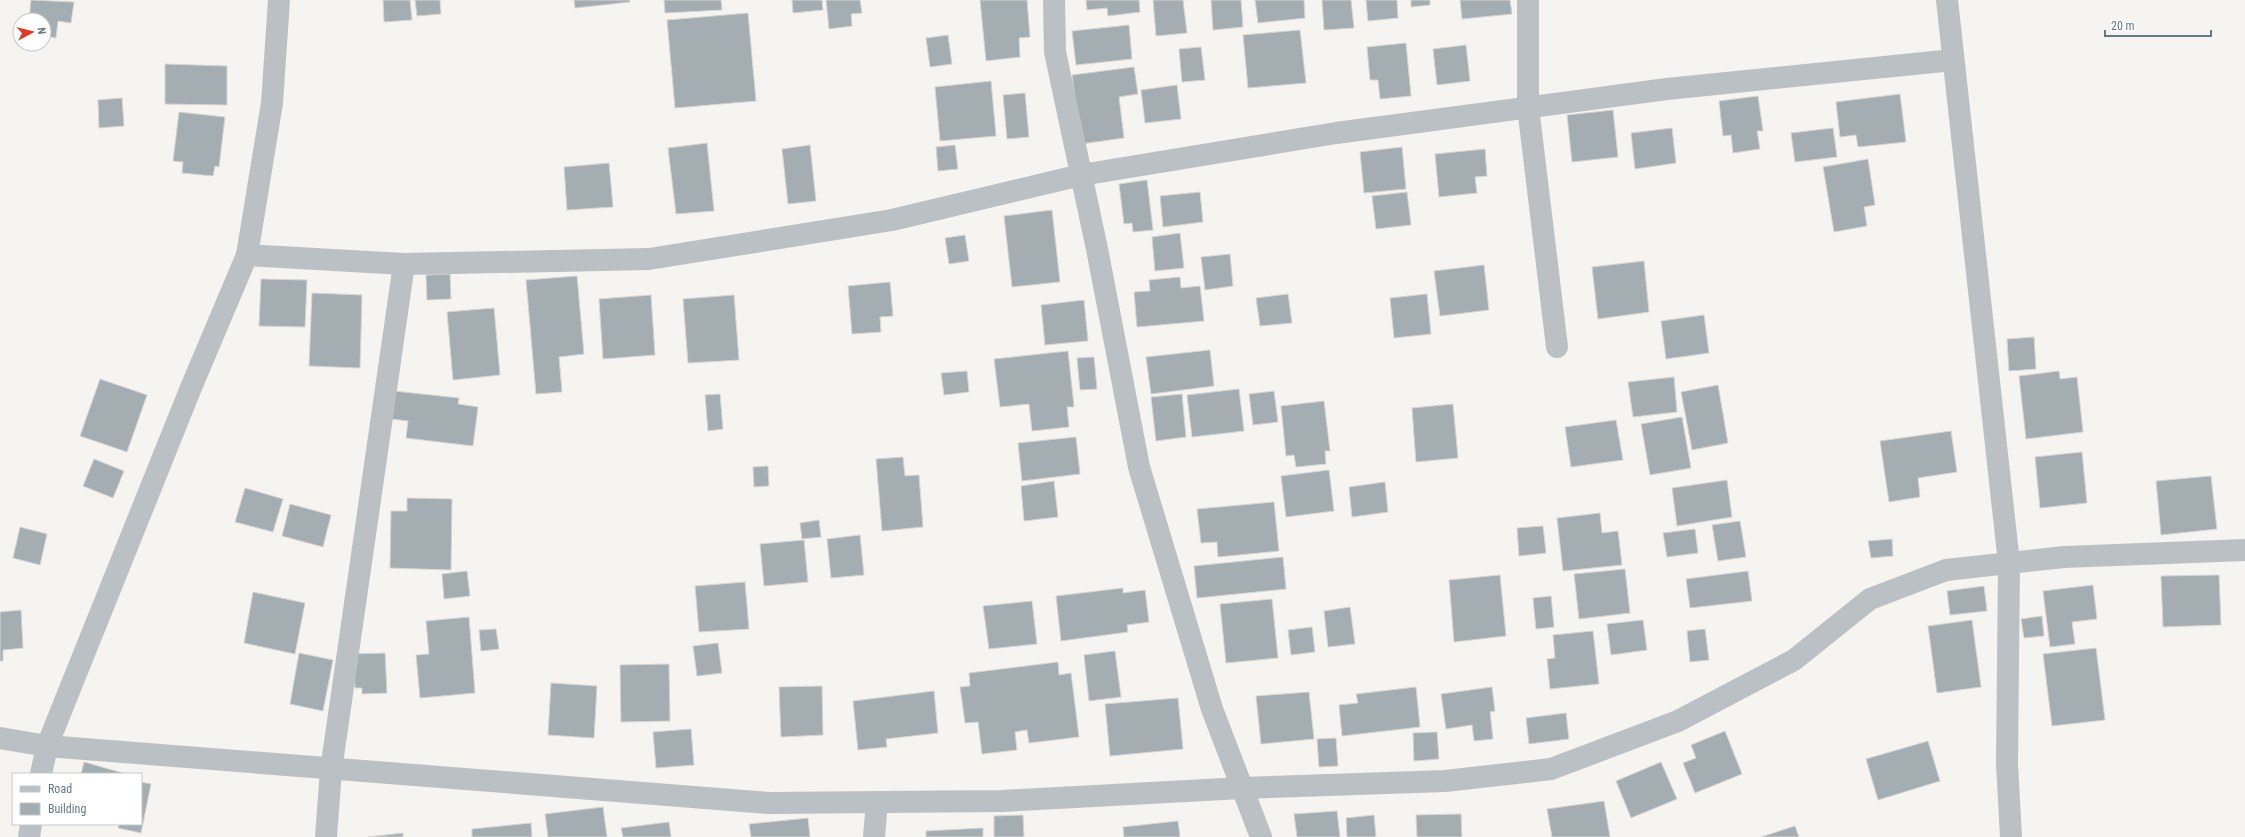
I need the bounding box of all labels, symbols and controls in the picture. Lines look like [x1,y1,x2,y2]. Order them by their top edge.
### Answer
north arrow [12,12,52,52]
scale bar [2105,12,2211,38]
text: 20 m [2111,19,2135,33]
text: N [35,27,48,35]
legend [12,773,142,825]
text: Road [48,782,72,796]
text: Building [48,802,86,816]

